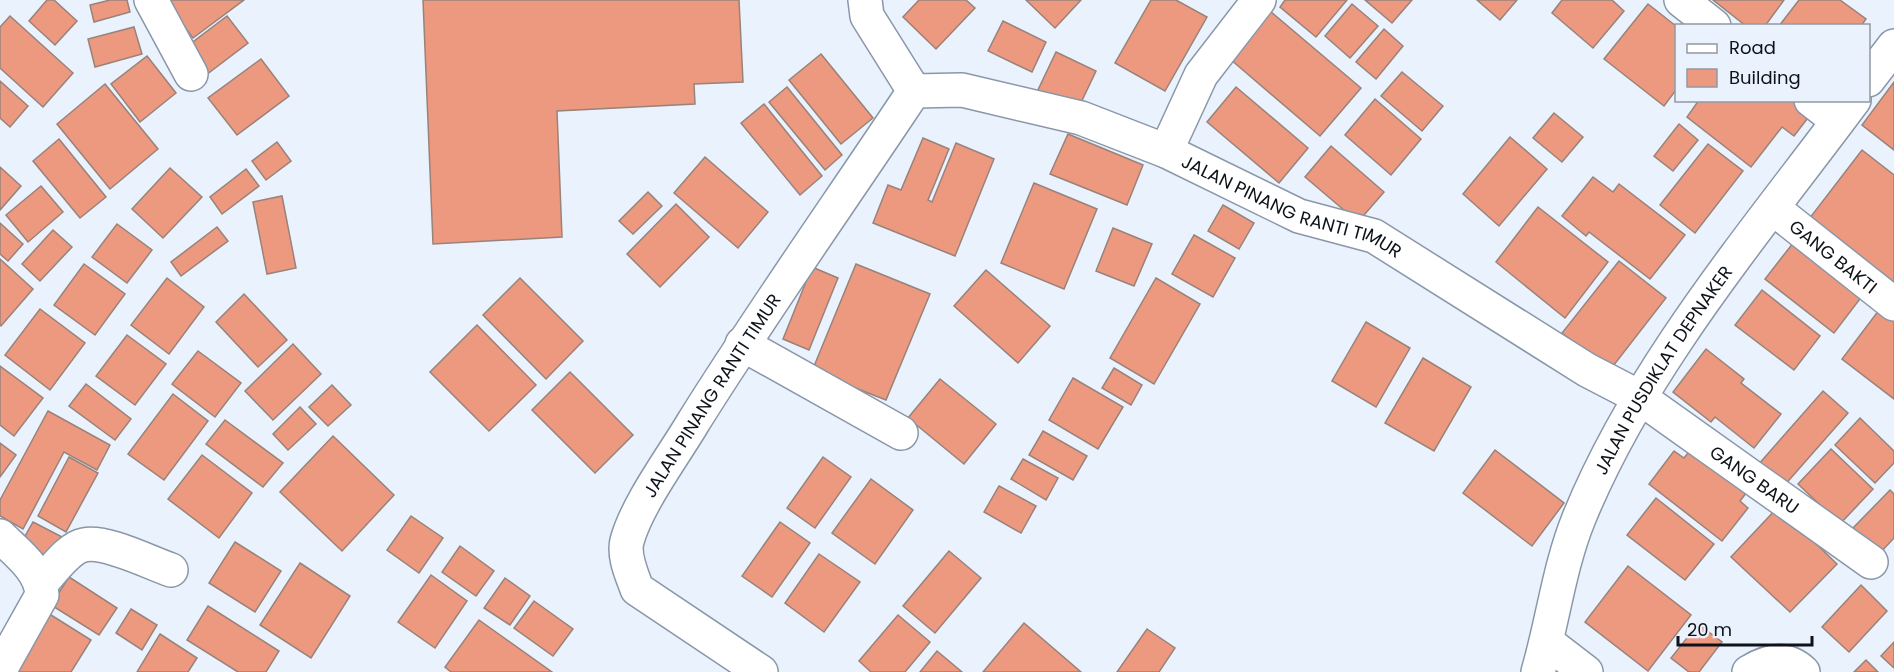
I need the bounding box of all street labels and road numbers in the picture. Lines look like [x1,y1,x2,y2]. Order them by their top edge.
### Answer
street label: JALAN PINANG RANTI TIMUR [1178,148,1407,263]
street label: GANG BAKTI [1784,214,1883,299]
street label: JALAN PUSDIKLAT DEPNAKER [1588,260,1738,479]
street label: JALAN PINANG RANTI TIMUR [637,288,786,502]
street label: GANG BARU [1705,439,1804,520]

